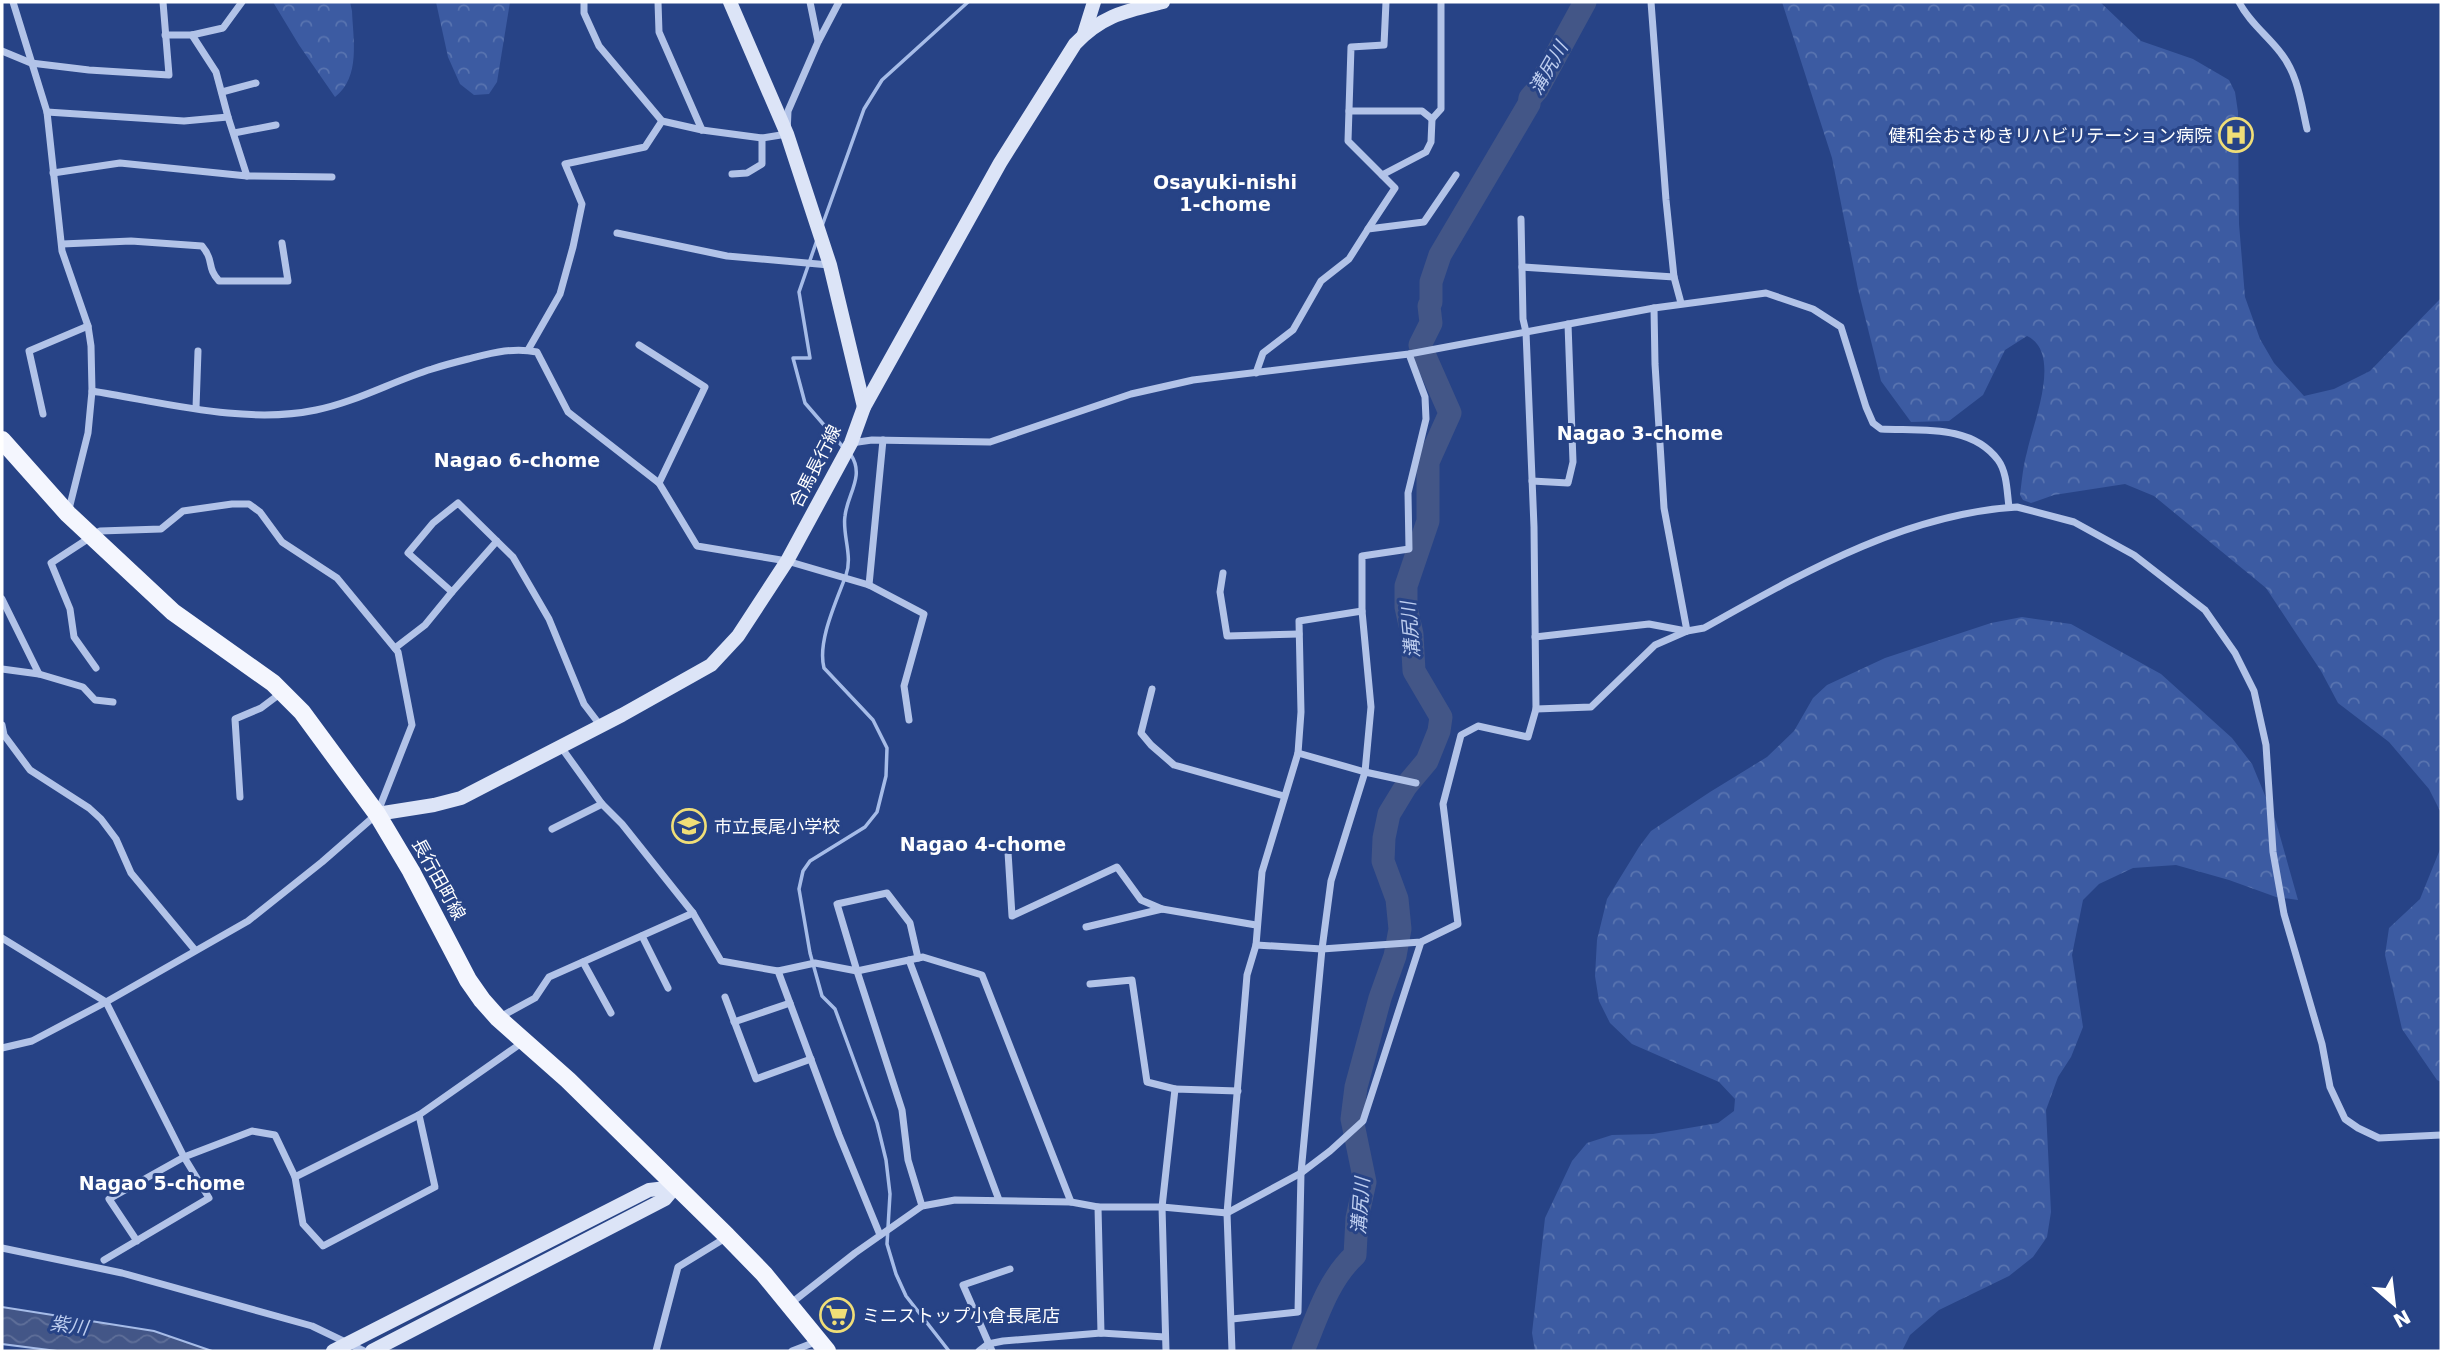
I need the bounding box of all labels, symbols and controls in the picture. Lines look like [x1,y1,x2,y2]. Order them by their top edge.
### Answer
water label: 溝尻川 [1524,36,1573,98]
hospital icon: 健和会おさゆきリハビリテーション病院 [2217,116,2255,154]
place label: 健和会おさゆきリハビリテーション病院 [1888,125,2212,146]
district label: Osayuki-nishi 1-chome [1153,171,1297,215]
street label: 合馬長行線 [785,421,845,511]
district label: Nagao 3-chome [1557,422,1723,444]
district label: Nagao 6-chome [434,449,600,471]
water label: 溝尻川 [1396,599,1423,659]
school or university icon: 市立長尾小学校 [670,807,708,845]
place label: 市立長尾小学校 [714,816,840,837]
district label: Nagao 4-chome [900,833,1066,855]
street label: 長行田町線 [408,835,470,923]
district label: Nagao 5-chome [79,1172,245,1194]
water label: 溝尻川 [1347,1175,1373,1235]
north arrow [2359,1269,2429,1339]
supermarket icon: ミニストップ小倉長尾店 [818,1296,856,1334]
place label: ミニストップ小倉長尾店 [862,1305,1060,1326]
text: N [2390,1306,2414,1332]
water label: 紫川 [49,1311,91,1339]

